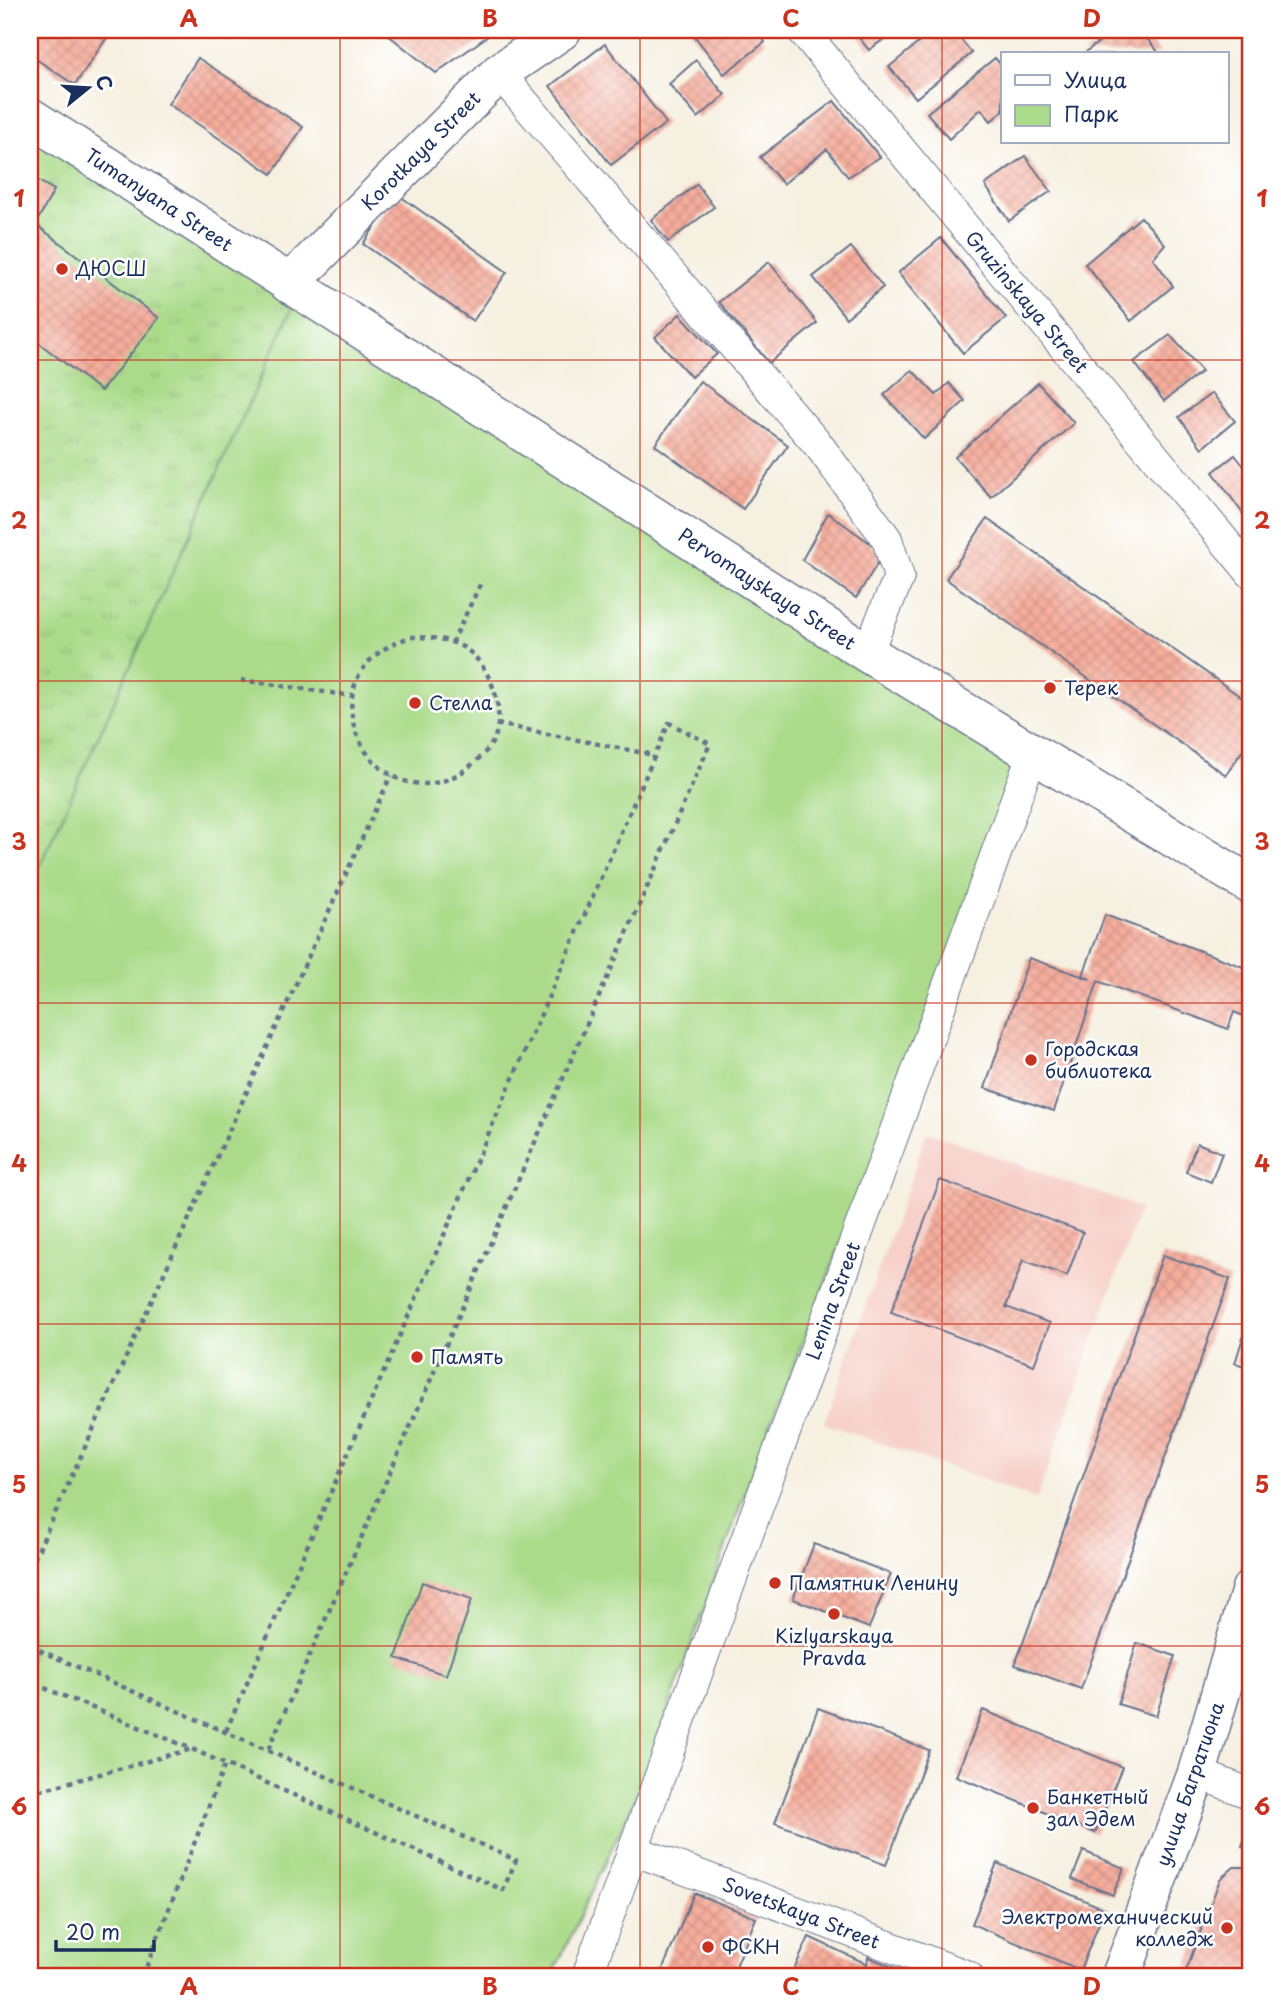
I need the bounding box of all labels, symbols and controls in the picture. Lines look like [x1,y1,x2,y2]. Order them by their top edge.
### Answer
text: A [180,0,198,35]
text: B [482,0,498,35]
text: C [782,0,800,35]
text: D [1083,0,1101,35]
north arrow [52,52,122,122]
legend [1001,52,1228,144]
text: Улица [1064,63,1127,95]
text: С [90,71,121,94]
street label: Korotkaya Street [354,84,487,216]
text: Парк [1064,97,1119,129]
street label: Tumanyana Street [80,141,239,258]
text: 1 [14,180,25,215]
text: 1 [1257,180,1268,215]
street label: Gruzinskaya Street [960,224,1096,379]
place label: ДЮСШ [75,254,147,282]
marker: ДЮСШ [54,261,70,277]
text: 2 [11,502,27,537]
text: 2 [1254,502,1270,537]
street label: Pervomayskaya Street [673,520,862,656]
place label: Терек [1064,673,1119,701]
marker: Терек [1042,680,1058,696]
place label: Стелла [429,688,493,716]
marker: Стелла [407,695,423,711]
text: 3 [11,823,27,858]
text: 3 [1254,823,1270,858]
place label: Городская библиотека [1045,1034,1152,1084]
marker: Городская библиотека [1023,1052,1039,1068]
text: 4 [11,1145,27,1180]
text: 4 [1254,1145,1270,1180]
street label: Lenina Street [798,1237,866,1364]
place label: Память [431,1342,503,1370]
marker: Память [409,1349,425,1365]
text: 5 [12,1466,26,1501]
text: 5 [1255,1466,1269,1501]
place label: Памятник Ленину [789,1568,959,1596]
marker: Памятник Ленину [767,1575,783,1591]
marker: Kizlyarskaya Pravda [826,1606,842,1622]
place label: Kizlyarskaya Pravda [775,1621,893,1671]
street label: улица Багратиона [1148,1697,1230,1870]
place label: Банкетный зал Эдем [1046,1782,1149,1832]
text: 6 [11,1788,27,1823]
text: 6 [1254,1788,1270,1823]
marker: Банкетный зал Эдем [1025,1800,1041,1816]
street label: Sovetskaya Street [719,1869,884,1955]
place label: Электромеханический колледж [1001,1902,1213,1952]
scale bar [56,1908,154,1952]
text: 20 m [66,1915,120,1947]
marker: Электромеханический колледж [1219,1920,1235,1936]
place label: ФСКН [722,1932,780,1960]
marker: ФСКН [700,1939,716,1955]
text: A [180,1968,198,2003]
text: B [482,1968,498,2003]
text: C [782,1968,800,2003]
text: D [1083,1968,1101,2003]

